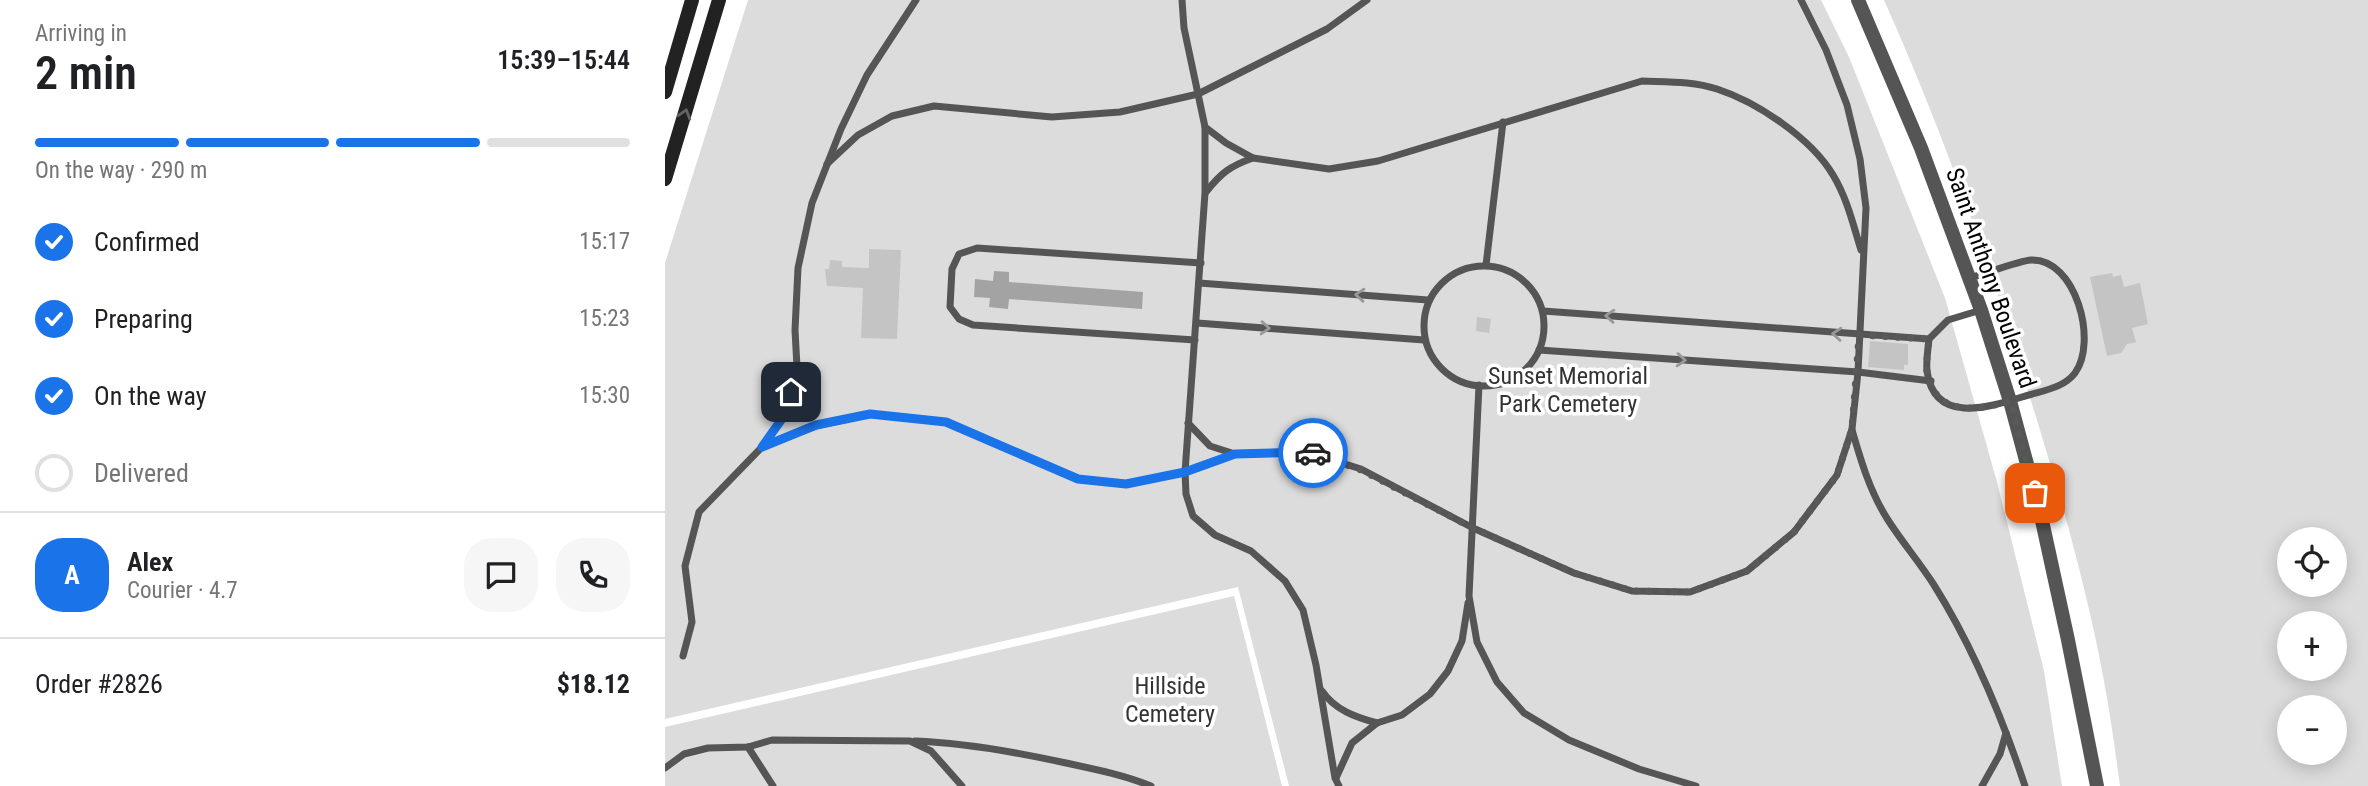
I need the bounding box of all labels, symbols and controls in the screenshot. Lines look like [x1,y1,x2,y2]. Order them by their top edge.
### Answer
text: Arriving in [35,20,127,47]
text: 15:39–15:44 [497,45,630,75]
text: 2 min [35,46,137,100]
one-way arrow [677,108,692,120]
text: On the way · 290 m [35,157,207,184]
street label: Saint Anthony Boulevard [1940,164,2042,392]
icon: check [35,223,73,261]
text: Confirmed [94,227,200,257]
text: 15:17 [579,228,630,255]
one-way arrow [1354,288,1365,303]
icon: check [35,300,73,338]
text: Preparing [94,304,193,334]
text: 15:23 [579,305,630,332]
one-way arrow [1604,309,1615,324]
one-way arrow [1259,320,1270,335]
one-way arrow [1831,327,1842,342]
one-way arrow [1675,352,1686,367]
pin [761,362,821,422]
park label: Sunset Memorial Park Cemetery [1488,362,1648,418]
icon: home [772,373,810,411]
icon: check [35,377,73,415]
text: On the way [94,381,207,411]
text: 15:30 [579,382,630,409]
courier [1278,418,1348,488]
icon: car [1294,434,1332,472]
text: Delivered [94,458,189,488]
pin [2005,463,2065,523]
icon: bag [2016,474,2054,512]
map controls [2277,527,2347,765]
button: locate [2277,527,2347,597]
button: chat [464,538,538,612]
button: phone [556,538,630,612]
text: Alex [127,547,173,577]
text: A [64,560,80,590]
text: Courier · 4.7 [127,577,238,604]
button: + [2277,611,2347,681]
text: Order #2826 [35,669,163,699]
text: $18.12 [557,669,630,699]
park label: Hillside Cemetery [1125,672,1215,728]
button: − [2277,695,2347,765]

